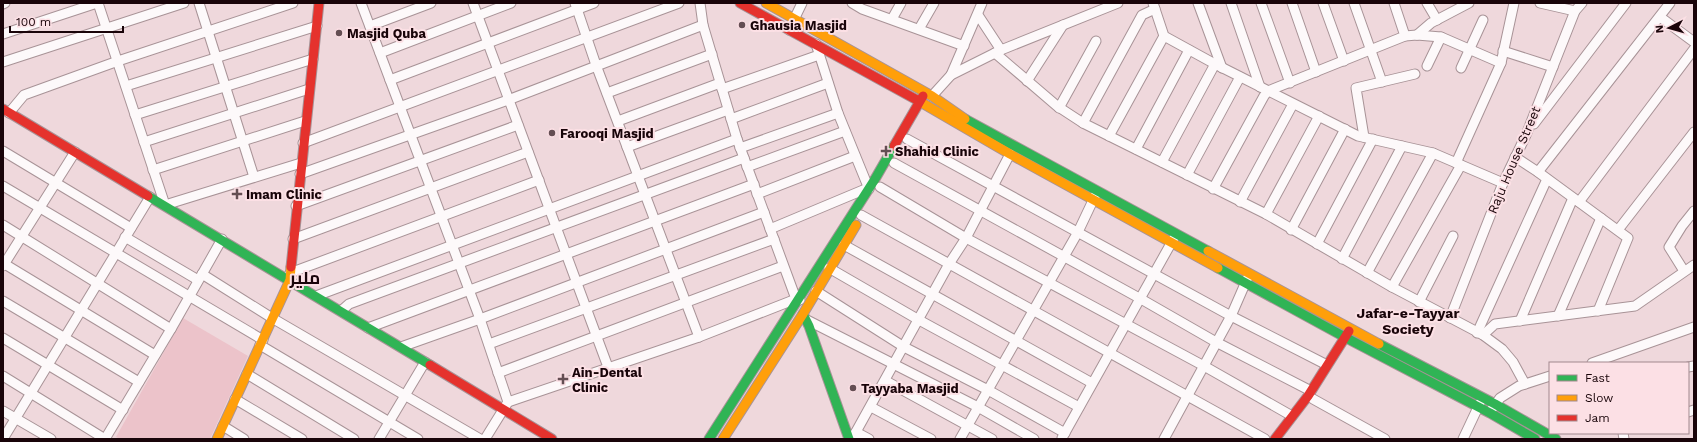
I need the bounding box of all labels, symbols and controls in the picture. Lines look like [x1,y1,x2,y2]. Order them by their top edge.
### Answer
scale bar [10,8,123,34]
north arrow [1649,8,1689,48]
text: 100 m [16,15,51,29]
place label: Ghausia Masjid [750,18,847,33]
marker: Ghausia Masjid [737,20,747,30]
text: N [1653,24,1666,34]
place label: Masjid Quba [347,26,426,41]
marker: Masjid Quba [334,28,344,38]
street label: Raju House Street [1485,104,1544,216]
place label: Farooqi Masjid [560,126,654,141]
marker: Farooqi Masjid [547,128,557,138]
place label: Shahid Clinic [895,144,979,159]
marker: Shahid Clinic [880,145,892,157]
place label: Imam Clinic [246,187,323,202]
marker: Imam Clinic [231,188,243,200]
district label: ملیر [289,268,320,288]
district label: Jafar-e-Tayyar Society [1357,305,1459,337]
legend [1549,362,1689,434]
place label: Ain-Dental Clinic [572,365,643,395]
text: Fast [1585,371,1610,385]
marker: Ain-Dental Clinic [557,373,569,385]
place label: Tayyaba Masjid [861,381,959,396]
marker: Tayyaba Masjid [848,383,858,393]
text: Slow [1585,391,1613,405]
text: Jam [1585,411,1610,425]

